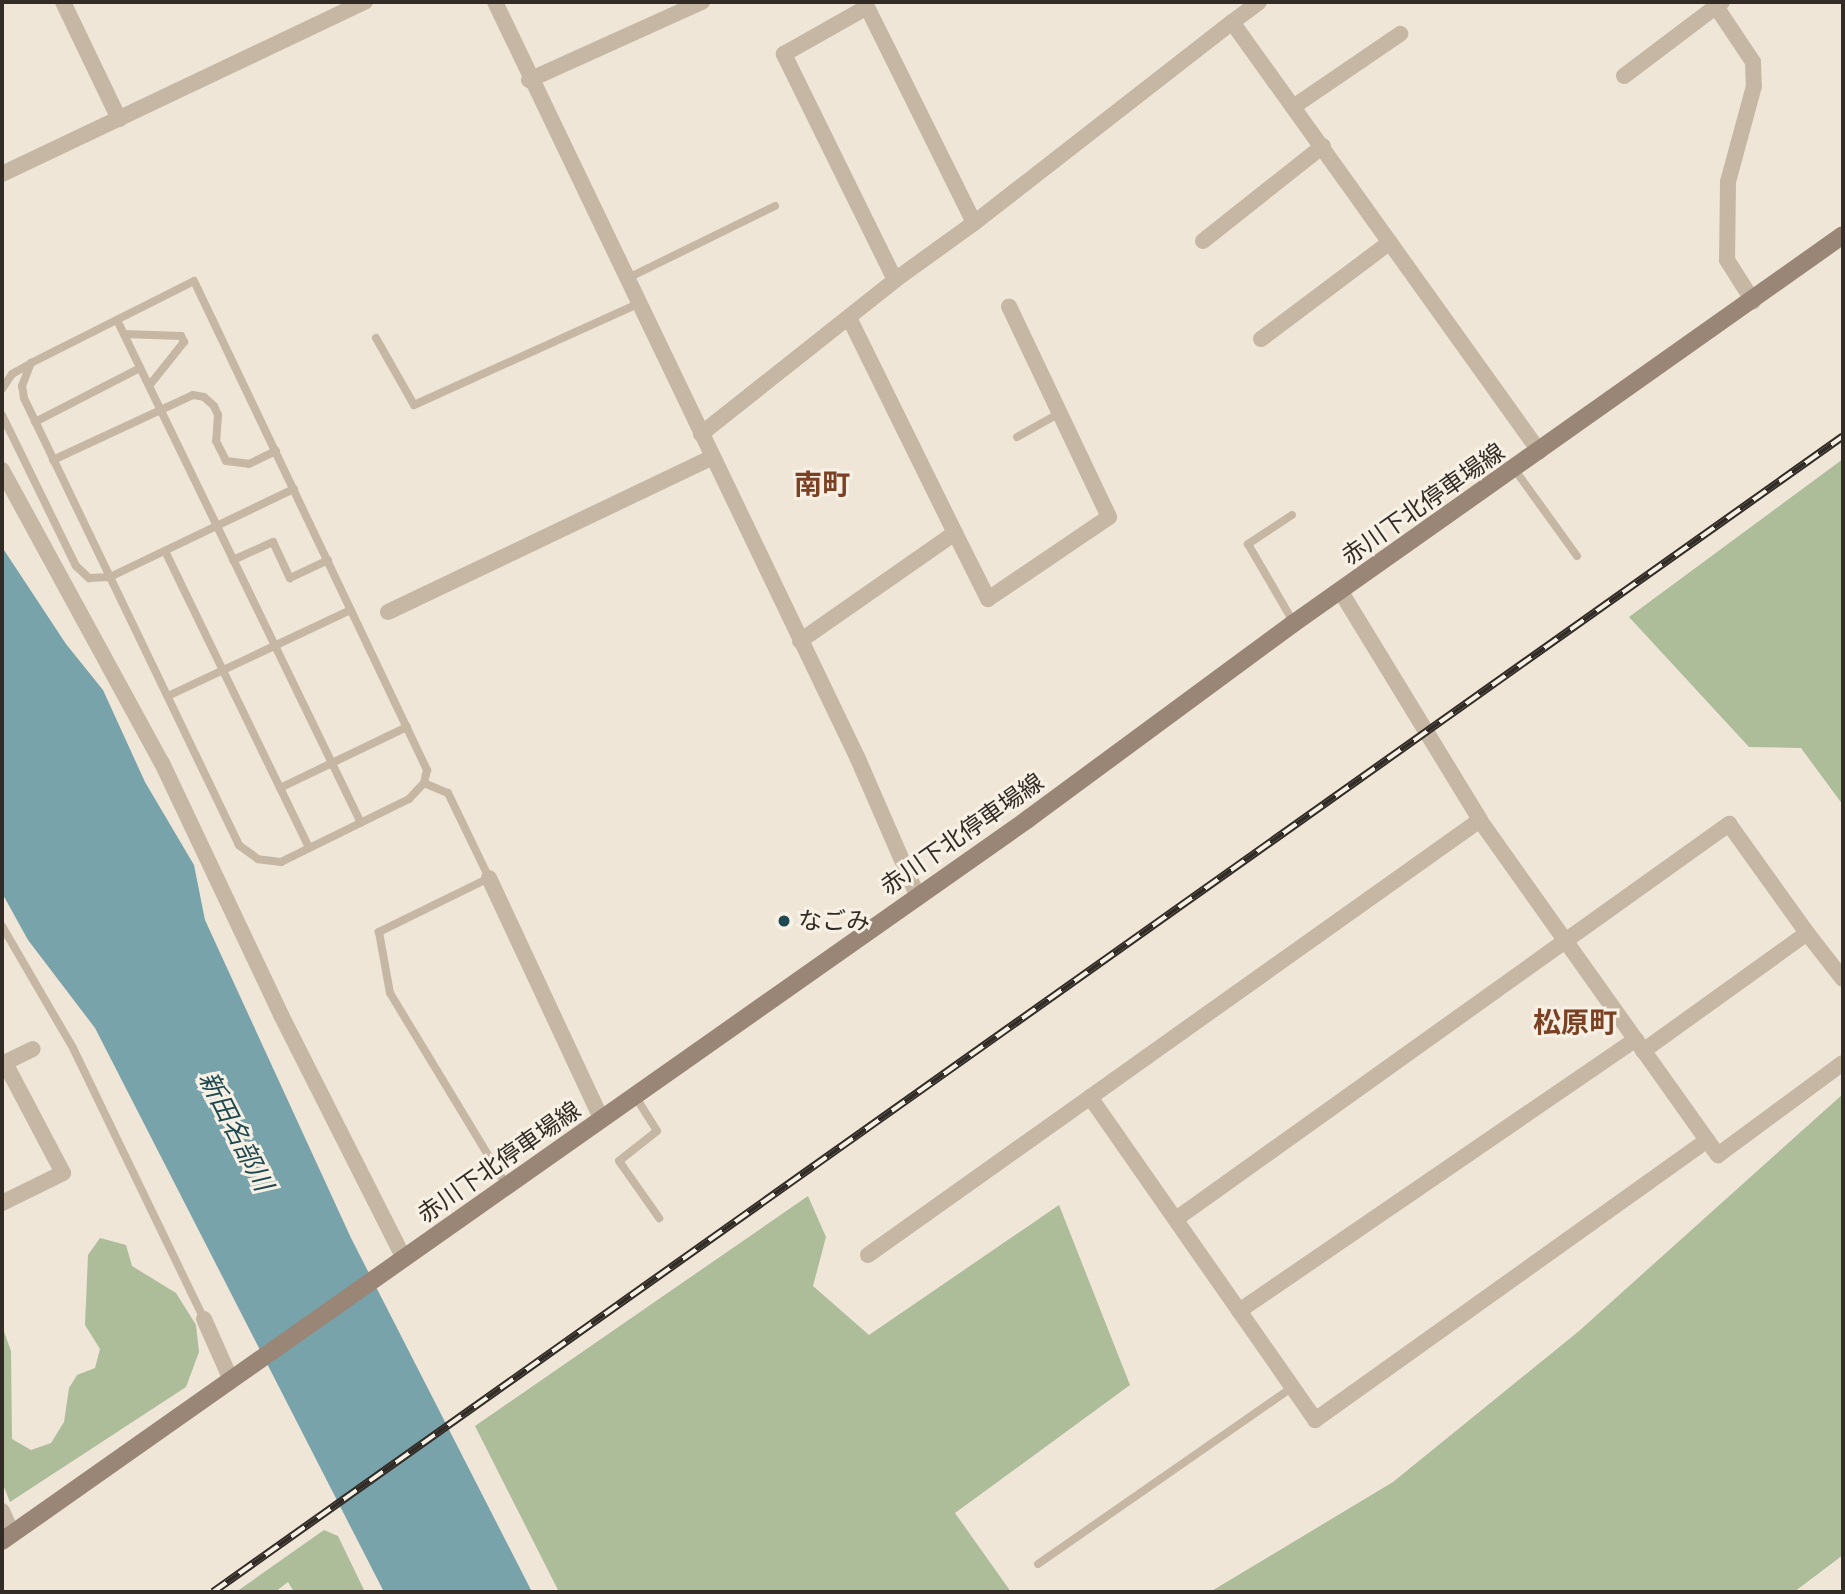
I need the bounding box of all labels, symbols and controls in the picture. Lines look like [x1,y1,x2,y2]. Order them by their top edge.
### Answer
street label: 赤川下北停車場線 [1336,437,1510,571]
district label: 南町 [794,467,850,501]
street label: 赤川下北停車場線 [875,767,1049,901]
place label: なごみ [798,907,870,935]
marker: なごみ [776,913,792,929]
district label: 松原町 [1533,1005,1617,1039]
water label: 新田名部川 [193,1066,279,1196]
street label: 赤川下北停車場線 [412,1095,586,1229]

